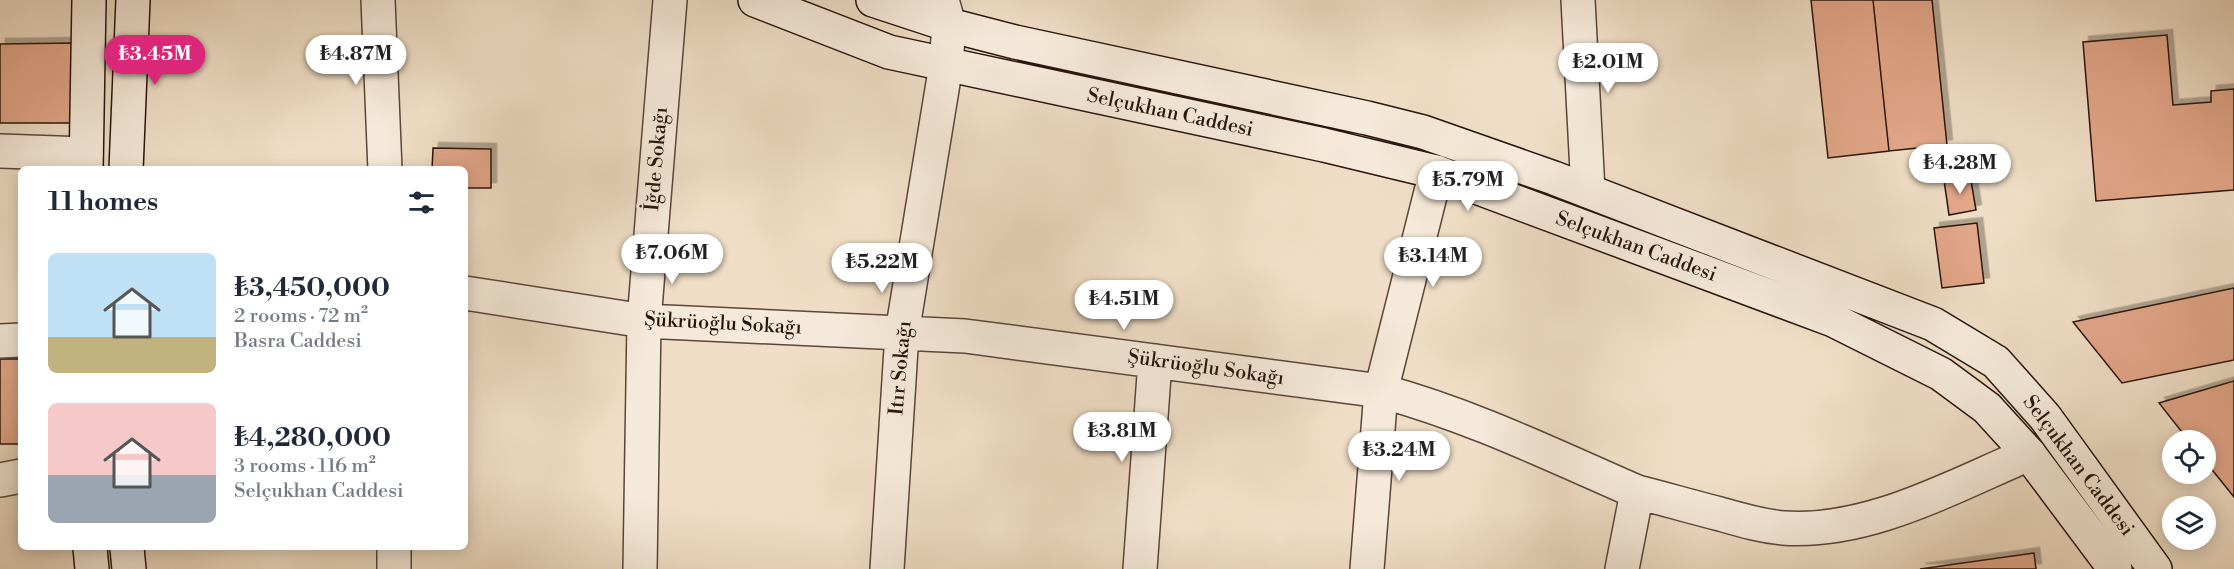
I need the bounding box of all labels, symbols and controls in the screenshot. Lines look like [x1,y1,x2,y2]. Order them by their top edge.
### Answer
pin: ₺3.45M [106,35,204,86]
pin: ₺4.87M [307,35,405,86]
text: ₺3.45M [118,42,192,67]
text: ₺4.87M [319,42,393,67]
pin: ₺2.01M [1559,43,1657,94]
text: ₺2.01M [1572,50,1644,75]
street label: Selçukhan Caddesi [1084,83,1256,143]
street label: İğde Sokağı [639,105,674,212]
pin: ₺4.28M [1911,144,2009,195]
text: ₺4.28M [1923,151,1997,176]
pin: ₺5.79M [1419,161,1517,212]
text: ₺5.79M [1432,168,1504,193]
text: 11 homes [48,186,158,218]
icon: filters [405,186,438,219]
street label: Selçukhan Caddesi [1552,206,1720,288]
pin: ₺7.06M [623,234,721,285]
pin: ₺3.14M [1384,237,1482,288]
text: ₺7.06M [635,241,709,266]
pin: ₺5.22M [833,243,931,294]
text: ₺3.14M [1398,244,1468,269]
text: ₺5.22M [846,250,918,275]
text: ₺3,450,000 [234,272,390,304]
icon: home [96,277,168,349]
pin: ₺4.51M [1075,280,1173,331]
text: ₺4.51M [1089,287,1159,312]
text: 2 rooms · 72 m² [234,304,368,329]
street label: Şükrüoğlu Sokağı [644,307,803,341]
street label: Itır Sokağı [884,319,918,416]
text: Basra Caddesi [234,329,362,354]
street label: Şükrüoğlu Sokağı [1126,345,1286,391]
street label: Selçukhan Caddesi [2017,391,2139,542]
pin: ₺3.81M [1073,412,1171,463]
text: ₺3.81M [1087,419,1157,444]
text: ₺4,280,000 [234,422,391,454]
icon: home [96,427,168,499]
map controls [2162,430,2216,550]
button: locate [2162,430,2216,484]
pin: ₺3.24M [1350,431,1448,482]
text: ₺3.24M [1362,438,1436,463]
text: 3 rooms · 116 m² [234,454,376,479]
text: Selçukhan Caddesi [234,479,404,504]
button: layers [2162,496,2216,550]

